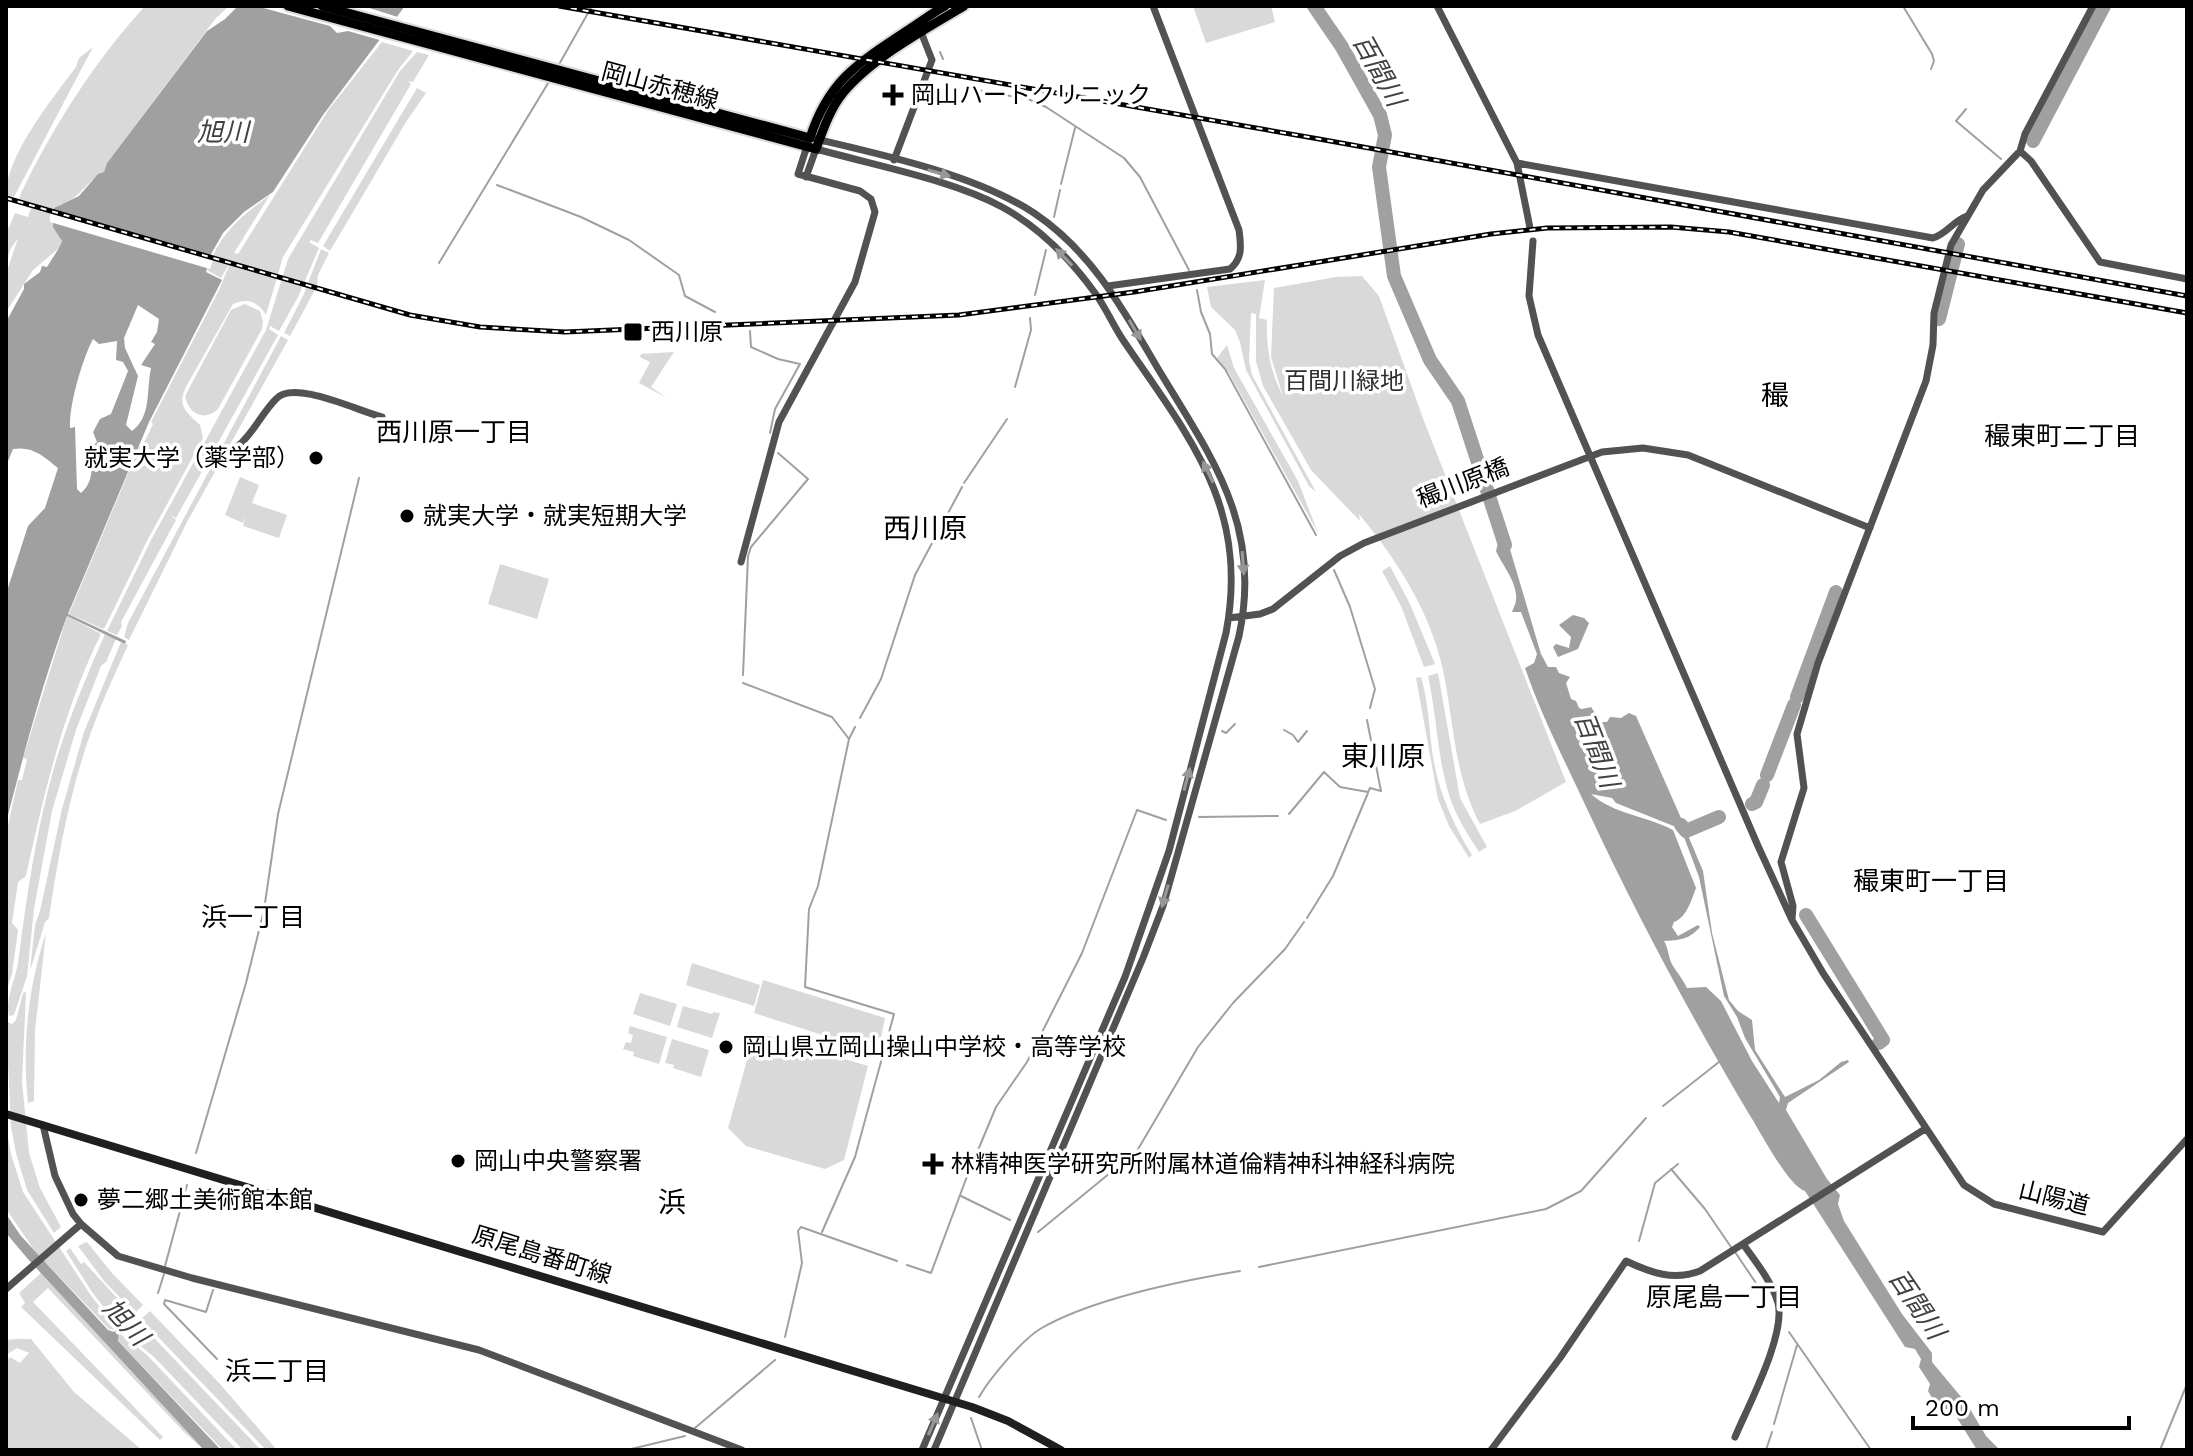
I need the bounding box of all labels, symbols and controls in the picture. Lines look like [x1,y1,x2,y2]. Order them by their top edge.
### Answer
water label: 百間川 [1347,29,1412,114]
street label: 岡山赤穂線 [598,57,722,115]
place label: 岡山ハートクリニック [911,81,1151,109]
marker: 岡山ハートクリニック [882,84,904,106]
water label: 旭川 [197,117,252,147]
one-way arrow [928,167,952,180]
one-way arrow [1055,248,1074,267]
place label: 西川原 [651,318,723,346]
one-way arrow [1128,319,1142,341]
marker: 西川原 [622,321,644,343]
park label: 百間川緑地 [1284,367,1404,395]
district label: 穝 [1761,379,1789,412]
district label: 西川原一丁目 [376,417,532,447]
district label: 穝東町二丁目 [1984,421,2140,451]
place label: 就実大学（薬学部） [84,444,300,472]
marker: 就実大学（薬学部） [307,449,325,467]
street label: 穝川原橋 [1413,453,1513,513]
one-way arrow [1201,461,1215,484]
place label: 就実大学・就実短期大学 [423,502,687,530]
marker: 就実大学・就実短期大学 [398,507,416,525]
district label: 西川原 [883,512,967,545]
one-way arrow [1237,551,1250,576]
water label: 百間川 [1569,708,1626,795]
district label: 東川原 [1341,740,1425,773]
one-way arrow [1181,767,1193,792]
district label: 穝東町一丁目 [1853,866,2009,896]
one-way arrow [1158,885,1171,909]
district label: 浜一丁目 [201,902,305,932]
place label: 岡山県立岡山操山中学校・高等学校 [742,1033,1126,1061]
marker: 岡山県立岡山操山中学校・高等学校 [717,1038,735,1056]
place label: 岡山中央警察署 [474,1147,642,1175]
place label: 林精神医学研究所附属林道倫精神科神経科病院 [951,1150,1455,1178]
marker: 岡山中央警察署 [449,1152,467,1170]
marker: 林精神医学研究所附属林道倫精神科神経科病院 [922,1153,944,1175]
street label: 山陽道 [2016,1176,2092,1220]
place label: 夢二郷土美術館本館 [97,1186,313,1214]
district label: 浜 [658,1186,686,1219]
marker: 夢二郷土美術館本館 [72,1191,90,1209]
street label: 原尾島番町線 [469,1221,615,1289]
water label: 百間川 [1883,1263,1953,1347]
district label: 原尾島一丁目 [1646,1282,1802,1312]
water label: 旭川 [97,1293,157,1353]
district label: 浜二丁目 [225,1356,329,1386]
scale bar [1913,1380,2129,1430]
text: 200 m [1925,1394,2000,1422]
one-way arrow [927,1412,940,1436]

